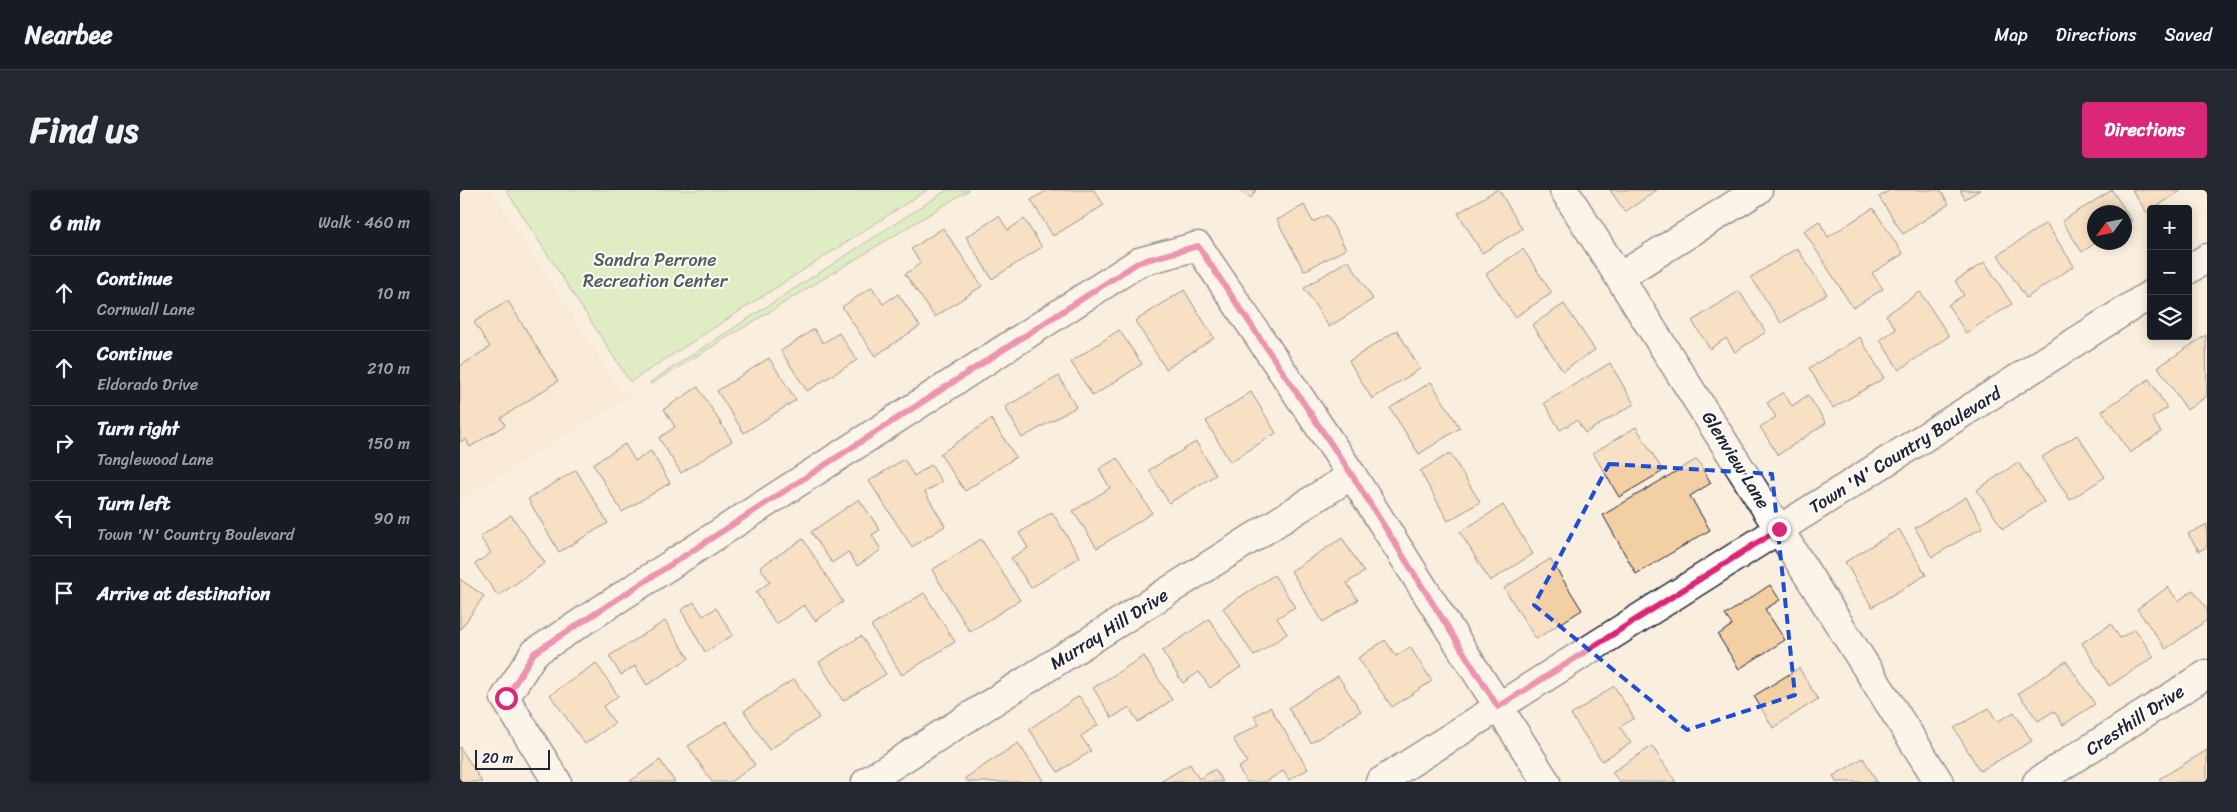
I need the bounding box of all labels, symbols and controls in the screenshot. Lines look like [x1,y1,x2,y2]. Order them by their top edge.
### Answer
text: Nearbee [25,14,113,56]
text: Map [1995,19,2028,51]
text: Directions [2056,19,2137,51]
text: Saved [2165,19,2212,51]
text: Find us [30,99,138,161]
button: Directions [2082,102,2207,158]
text: 6 min [50,204,101,242]
north arrow [2087,205,2132,250]
map controls [2147,205,2192,340]
button: + [2147,205,2192,250]
text: Walk · 460 m [318,208,410,237]
park label: Sandra Perrone Recreation Center [583,244,729,297]
button: − [2147,250,2192,295]
text: Continue [97,262,173,295]
icon: ahead [50,279,78,307]
text: 10 m [377,279,410,308]
text: Cornwall Lane [97,295,195,324]
button: layers [2147,295,2192,340]
text: Continue [97,337,173,370]
icon: ahead [50,354,78,382]
text: 210 m [367,354,410,383]
text: Eldorado Drive [97,370,198,399]
street label: Town 'N' Country Boulevard [1802,377,2009,522]
street label: Glenview Lane [1693,405,1779,515]
text: Turn right [97,412,179,445]
icon: right [50,429,78,457]
text: 150 m [367,429,410,458]
text: Tanglewood Lane [97,445,214,474]
text: Turn left [97,487,170,520]
icon: left [50,504,78,532]
text: 90 m [374,504,410,533]
route end [1768,518,1791,541]
text: Town 'N' Country Boulevard [97,520,294,549]
text: Arrive at destination [97,577,270,610]
icon: arrive [50,579,78,607]
street label: Murray Hill Drive [1043,580,1175,678]
street label: Cresthill Drive [2079,676,2191,764]
route start [495,687,518,710]
text: 20 m [482,746,513,771]
scale bar [475,747,550,770]

